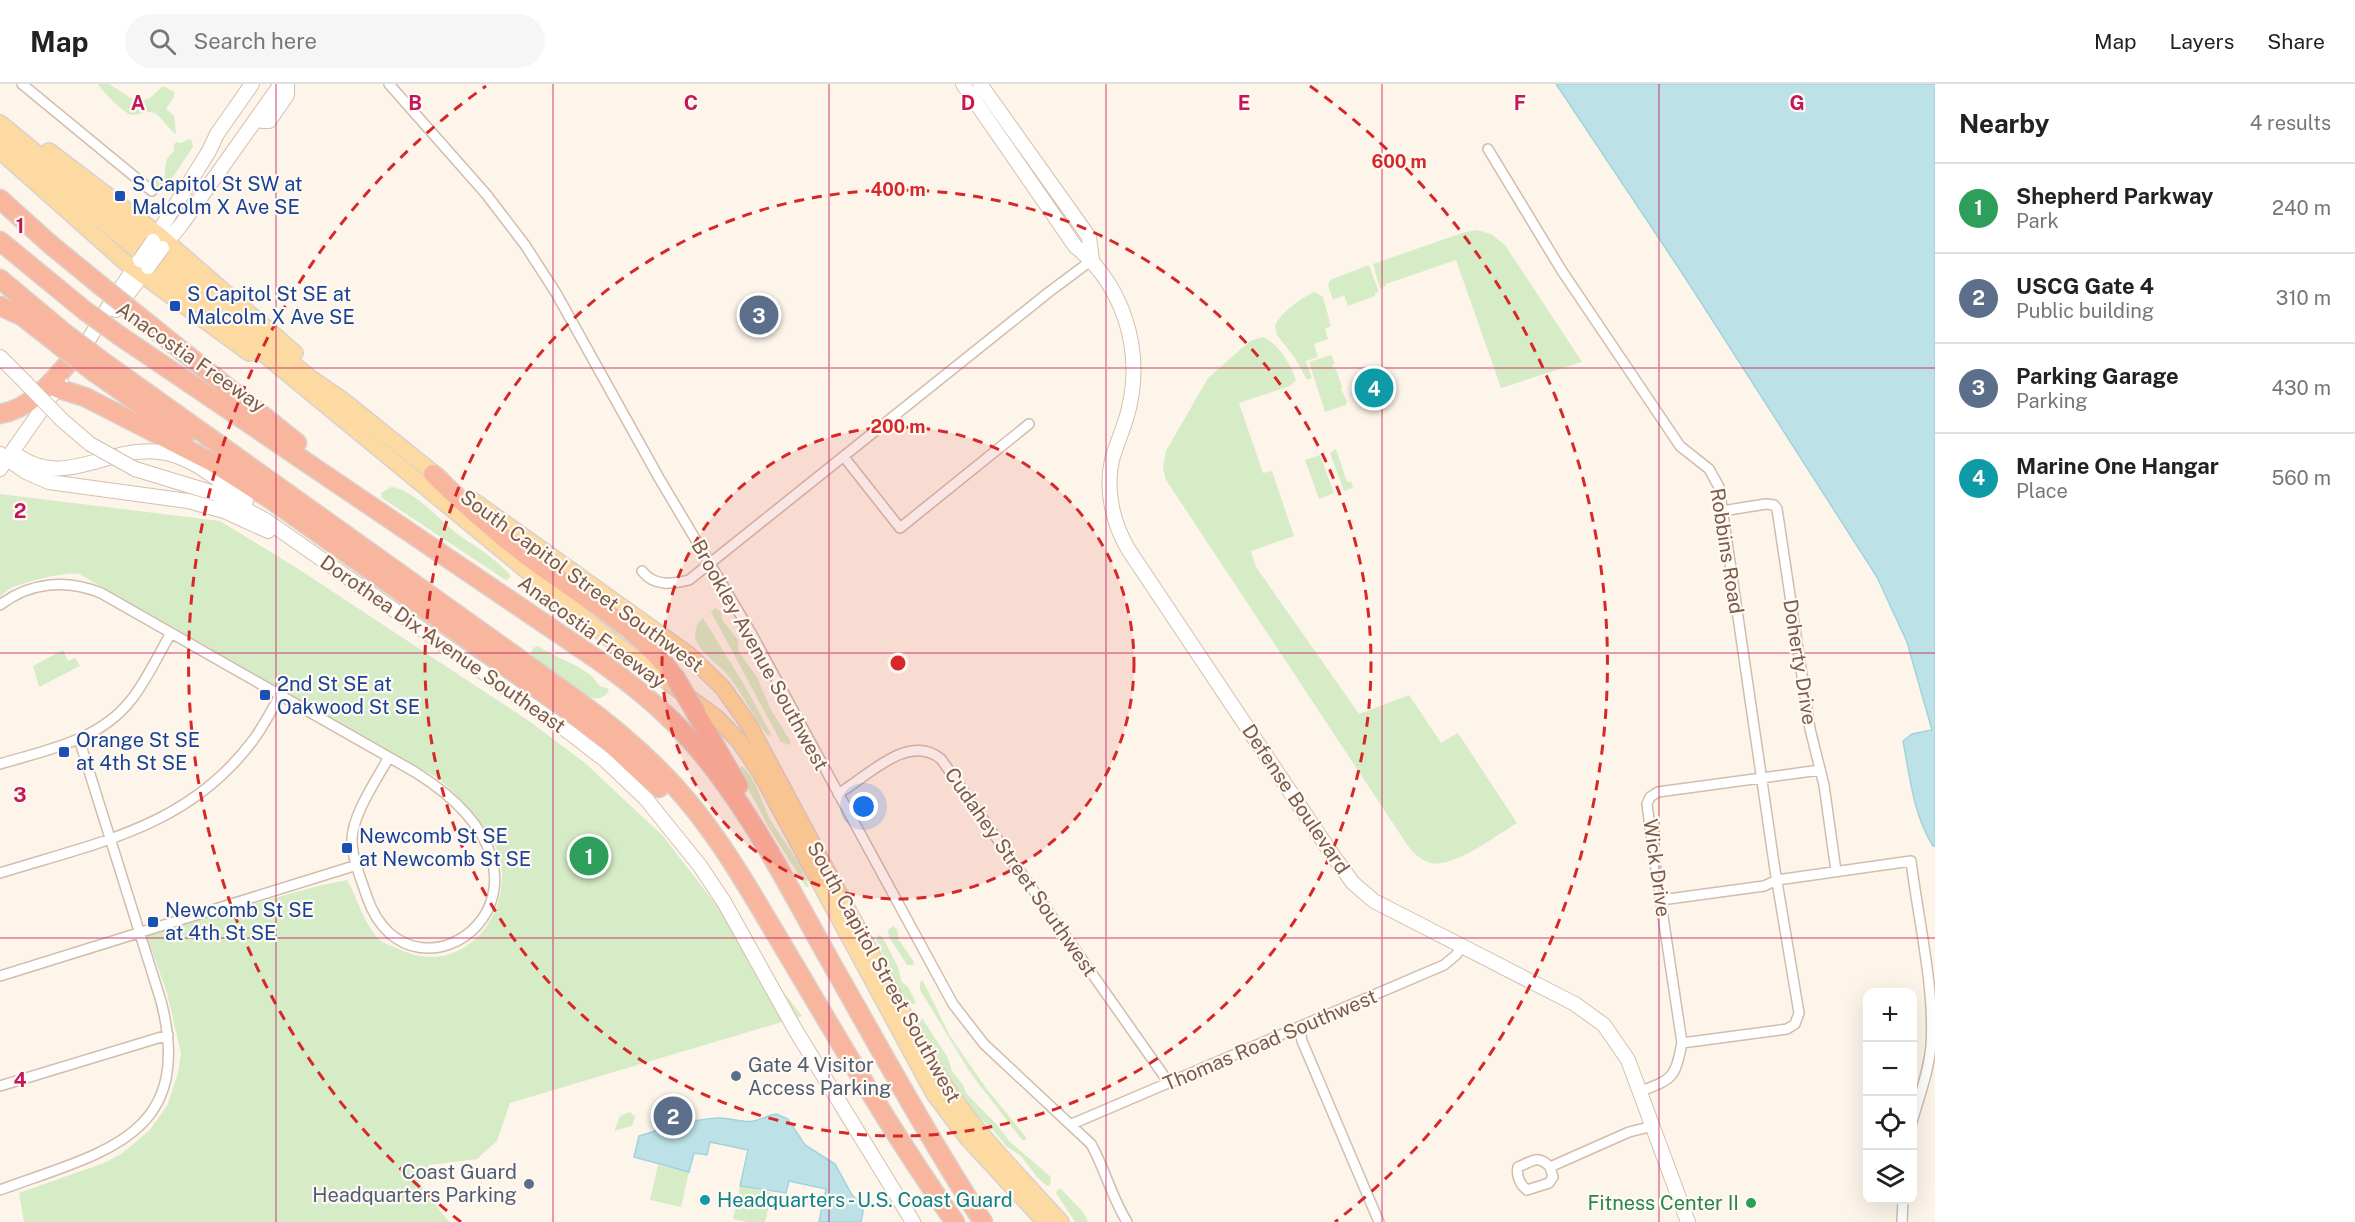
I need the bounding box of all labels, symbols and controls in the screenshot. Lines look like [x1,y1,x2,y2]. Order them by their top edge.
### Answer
search box [125,14,545,68]
text: Map [30,25,89,58]
icon: search [146,25,179,58]
text: Search here [194,28,317,54]
text: Map [2094,29,2137,54]
text: Layers [2170,29,2234,54]
text: Share [2267,29,2325,54]
text: A [131,91,145,115]
text: B [408,91,422,115]
text: C [684,91,698,115]
text: D [961,91,975,115]
text: E [1238,91,1250,115]
text: F [1514,91,1526,115]
text: G [1789,91,1805,115]
text: Nearby [1959,108,2049,139]
text: 4 results [2250,111,2331,135]
text: 600 m [1371,151,1427,172]
place label: S Capitol St SW at Malcolm X Ave SE [132,172,303,219]
text: 400 m [870,179,926,200]
text: Shepherd Parkway [2016,183,2213,209]
marker: S Capitol St SW at Malcolm X Ave SE [113,189,127,203]
text: 1 [1974,196,1983,220]
text: 240 m [2272,196,2331,220]
text: Park [2016,209,2059,233]
text: 1 [16,214,24,238]
text: USCG Gate 4 [2016,273,2154,299]
place label: S Capitol St SE at Malcolm X Ave SE [187,282,355,329]
text: 2 [1972,286,1985,310]
text: 310 m [2276,286,2331,310]
pin: 3 [740,292,778,338]
street label: Anacostia Freeway [112,297,270,418]
marker: S Capitol St SE at Malcolm X Ave SE [168,299,182,313]
text: Public building [2016,299,2154,323]
text: Parking Garage [2016,363,2179,389]
pin: 4 [1354,366,1394,410]
text: 3 [1972,376,1985,400]
text: 430 m [2272,376,2331,400]
text: Parking [2016,389,2088,413]
text: 200 m [871,416,925,437]
text: Marine One Hangar [2016,453,2219,479]
text: 4 [1972,466,1985,490]
text: 560 m [2271,466,2331,490]
text: Place [2016,479,2068,503]
street label: South Capitol Street Southwest [456,485,708,677]
street label: Robbins Road [1705,486,1749,616]
text: 2 [14,499,26,523]
street label: Brookley Avenue Southwest [686,535,834,775]
street label: Dorothea Dix Avenue Southeast [316,550,570,738]
street label: Anacostia Freeway [514,571,671,694]
street label: Doherty Drive [1778,598,1822,726]
centre of rings [888,653,908,673]
place label: 2nd St SE at Oakwood St SE [277,672,420,719]
marker: 2nd St SE at Oakwood St SE [258,688,272,702]
street label: Defense Boulevard [1237,720,1355,878]
place label: Orange St SE at 4th St SE [76,728,200,775]
marker: Orange St SE at 4th St SE [57,745,71,759]
street label: Cudahey Street Southwest [940,763,1102,981]
text: 3 [13,783,27,807]
your location [849,792,878,821]
street label: Wick Drive [1638,817,1676,919]
place label: Newcomb St SE at Newcomb St SE [359,824,531,871]
pin: 1 [570,834,608,878]
street label: South Capitol Street Southwest [802,837,966,1107]
marker: Newcomb St SE at Newcomb St SE [340,841,354,855]
place label: Newcomb St SE at 4th St SE [165,898,314,945]
marker: Newcomb St SE at 4th St SE [146,915,160,929]
street label: Thomas Road Southwest [1160,984,1380,1096]
map controls [1863,988,1917,1204]
button: + [1863,988,1917,1042]
button: − [1863,1042,1917,1096]
place label: Gate 4 Visitor Access Parking [748,1053,892,1100]
text: 4 [13,1068,27,1092]
marker: Gate 4 Visitor Access Parking [729,1069,743,1083]
pin: 2 [654,1094,692,1138]
button: locate [1863,1096,1917,1150]
button: layers [1863,1150,1917,1204]
place label: Coast Guard Headquarters Parking [312,1160,517,1207]
marker: Coast Guard Headquarters Parking [522,1177,536,1191]
place label: Headquarters - U.S. Coast Guard [717,1188,1013,1212]
place label: Fitness Center II [1588,1191,1739,1215]
marker: Headquarters - U.S. Coast Guard [698,1193,712,1207]
marker: Fitness Center II [1744,1196,1758,1210]

